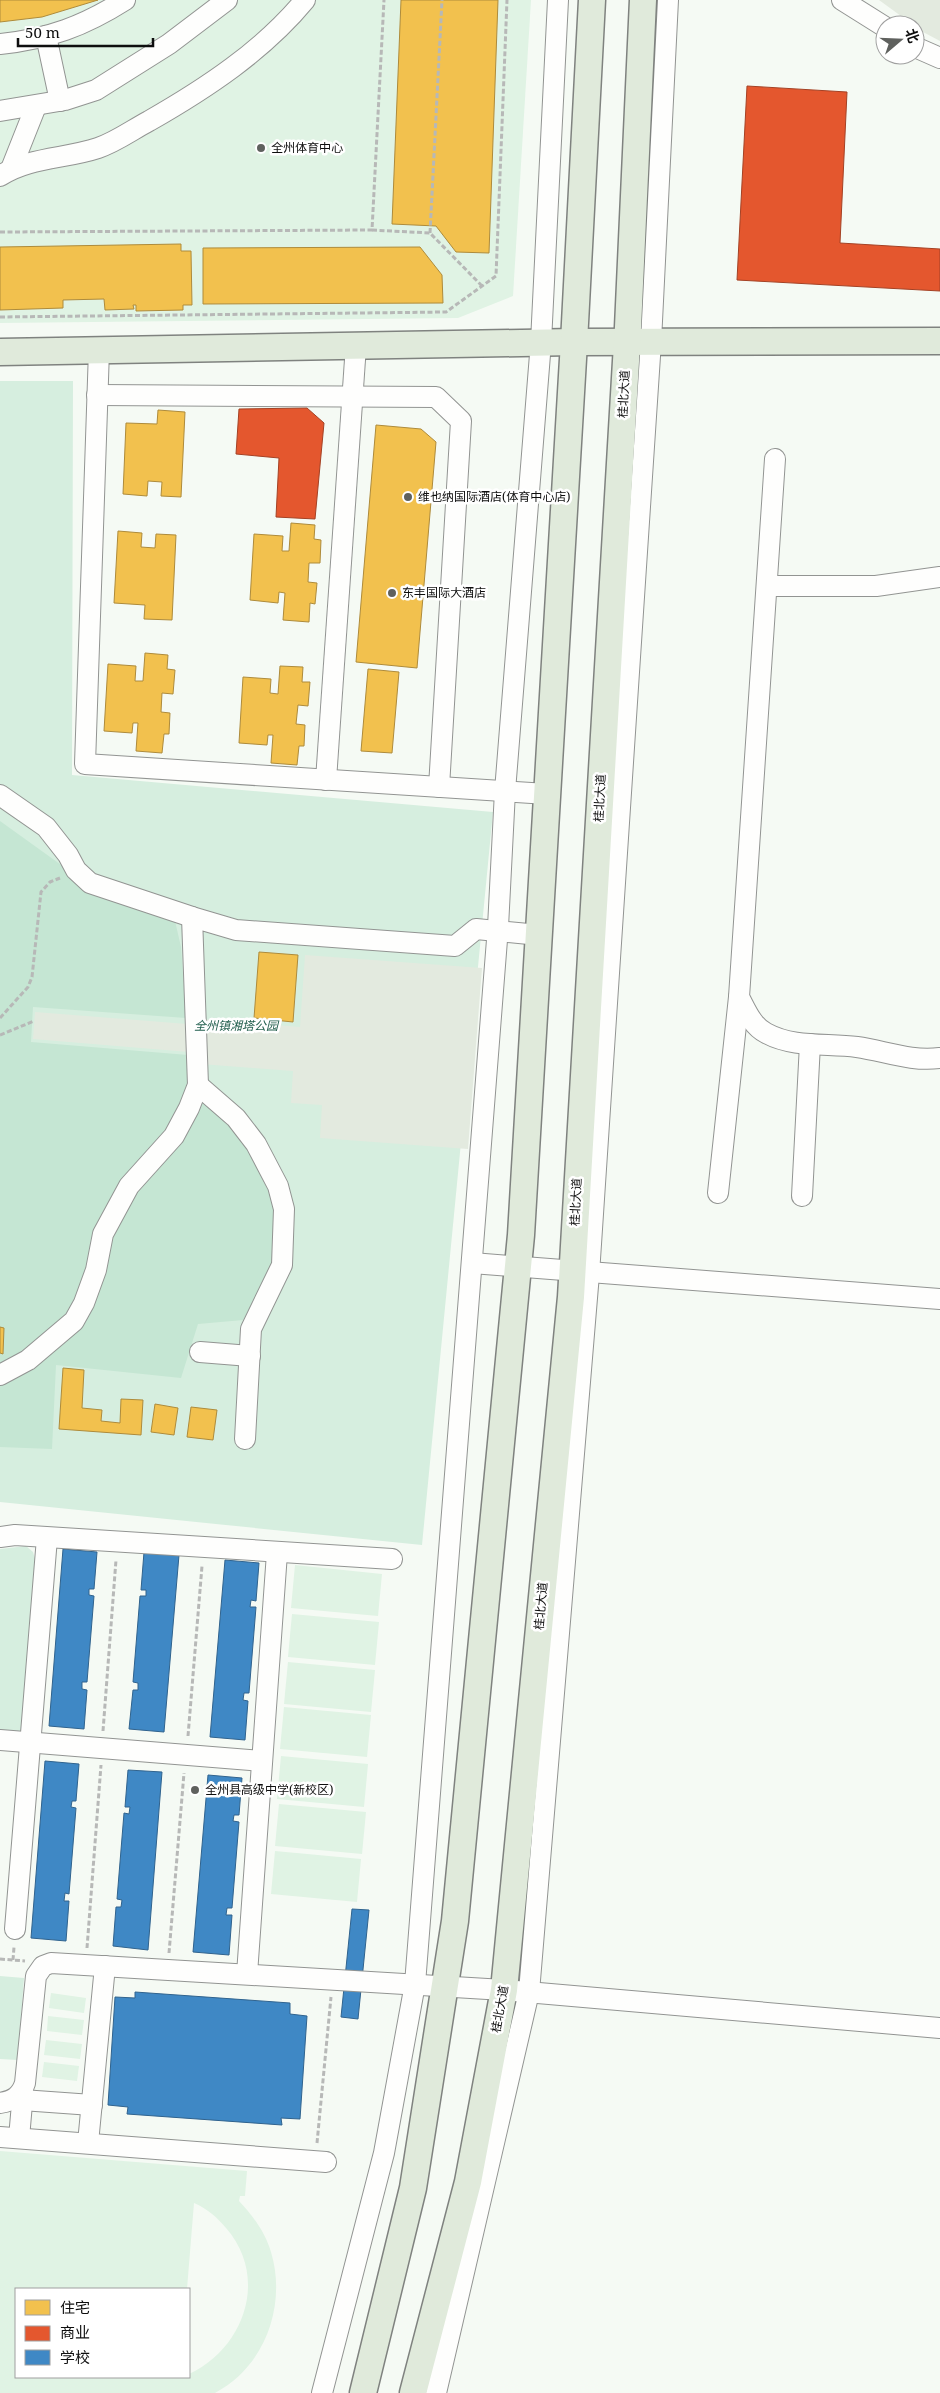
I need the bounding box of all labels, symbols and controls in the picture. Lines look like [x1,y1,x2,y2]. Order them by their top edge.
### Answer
scale bar [18,15,152,47]
north arrow [875,15,925,65]
text: 50 m [25,22,60,42]
text: 北 [902,26,924,45]
place label: 全州体育中心 [271,139,343,156]
marker: 全州体育中心 [255,142,267,154]
street label: 桂北大道 [614,370,633,418]
place label: 维也纳国际酒店(体育中心店) [418,488,570,505]
marker: 维也纳国际酒店(体育中心店) [402,491,414,503]
place label: 东丰国际大酒店 [402,584,486,601]
marker: 东丰国际大酒店 [386,587,398,599]
street label: 桂北大道 [590,774,609,822]
park label: 全州镇湘塔公园 [194,1017,280,1034]
street label: 桂北大道 [566,1178,585,1226]
street label: 桂北大道 [530,1581,551,1631]
place label: 全州县高级中学(新校区) [205,1781,333,1798]
marker: 全州县高级中学(新校区) [189,1784,201,1796]
street label: 桂北大道 [487,1984,512,2034]
legend [15,2288,190,2378]
text: 住宅 [60,2297,90,2317]
text: 商业 [60,2322,90,2342]
text: 学校 [60,2347,90,2367]

